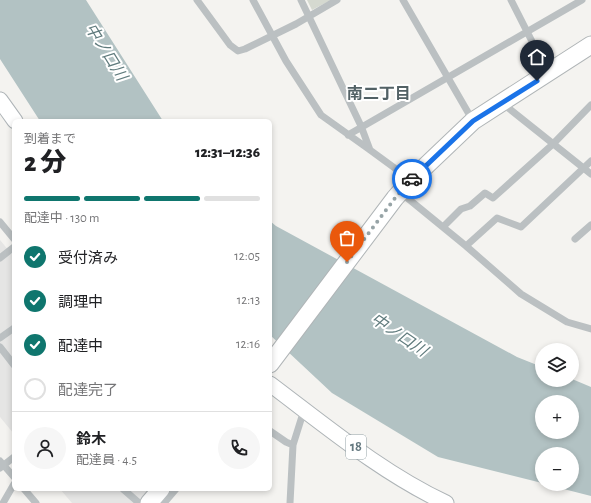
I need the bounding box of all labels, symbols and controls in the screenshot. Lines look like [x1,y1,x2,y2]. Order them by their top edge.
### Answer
water label: 中ノ口川 [82,20,132,85]
pin [520,40,554,81]
icon: home [526,46,548,68]
district label: 南二丁目 [347,85,411,102]
text: 到着まで [24,133,76,146]
text: 12:31–12:36 [195,145,260,160]
text: 2 分 [24,150,66,176]
courier [392,159,432,199]
icon: car [401,168,423,190]
text: 配達中 · 130 m [24,212,100,225]
pin [330,221,364,262]
icon: bag [336,227,358,249]
icon: check [24,246,46,268]
text: 12:05 [234,250,260,263]
text: 受付済み [58,251,118,266]
icon: check [24,290,46,312]
text: 12:13 [237,294,260,307]
text: 調理中 [58,295,103,310]
water label: 中ノ口川 [368,310,432,361]
icon: check [24,334,46,356]
text: 12:16 [236,338,260,351]
text: 配達中 [58,339,103,354]
map controls [535,343,579,491]
button: layers [535,343,579,387]
text: 配達完了 [58,383,118,398]
button: + [535,395,579,439]
button: person [24,427,66,469]
button: phone [218,427,260,469]
text: 鈴木 [76,432,106,447]
road number: 18 [346,435,366,459]
button: − [535,447,579,491]
text: 配達員 · 4.5 [76,454,137,467]

